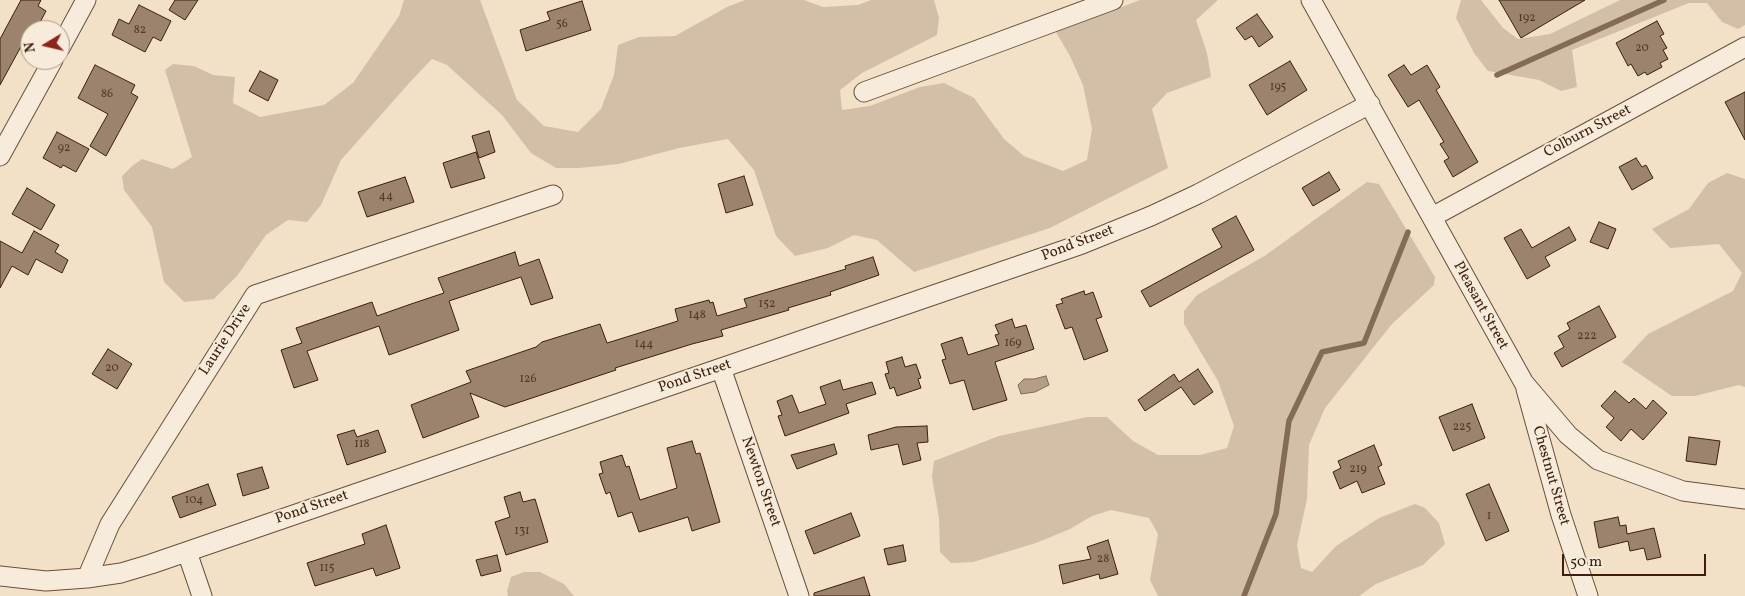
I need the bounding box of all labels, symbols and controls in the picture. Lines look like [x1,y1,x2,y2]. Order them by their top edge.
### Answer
house number: 192 [1518,12,1536,26]
house number: 56 [556,18,568,32]
north arrow [20,20,70,70]
house number: 82 [134,24,146,38]
text: N [21,41,41,54]
house number: 20 [1635,42,1649,56]
house number: 195 [1270,81,1286,95]
house number: 86 [101,88,113,102]
street label: Colburn Street [1541,101,1635,163]
house number: 92 [58,142,70,156]
house number: 44 [379,190,393,204]
street label: Pond Street [1039,222,1117,266]
street label: Pleasant Street [1448,259,1512,353]
house number: 152 [759,298,775,312]
street label: Laurie Drive [196,301,256,379]
house number: 148 [688,309,706,323]
house number: 222 [1577,330,1597,344]
house number: 169 [1005,337,1021,351]
house number: 144 [635,338,653,352]
street label: Pond Street [656,356,734,398]
house number: 20 [105,362,119,376]
house number: 126 [519,373,537,387]
house number: 225 [1453,421,1471,435]
street label: Chestnut Street [1527,424,1573,528]
street label: Newton Street [736,435,784,529]
house number: 118 [354,438,370,452]
house number: 219 [1349,463,1367,477]
street label: Pond Street [273,487,351,529]
house number: 104 [185,494,203,508]
house number: 1 [1487,510,1491,524]
house number: 131 [514,525,530,539]
scale bar [1565,544,1709,576]
text: 50 m [1570,552,1602,573]
house number: 28 [1097,553,1109,567]
house number: 115 [319,562,335,576]

